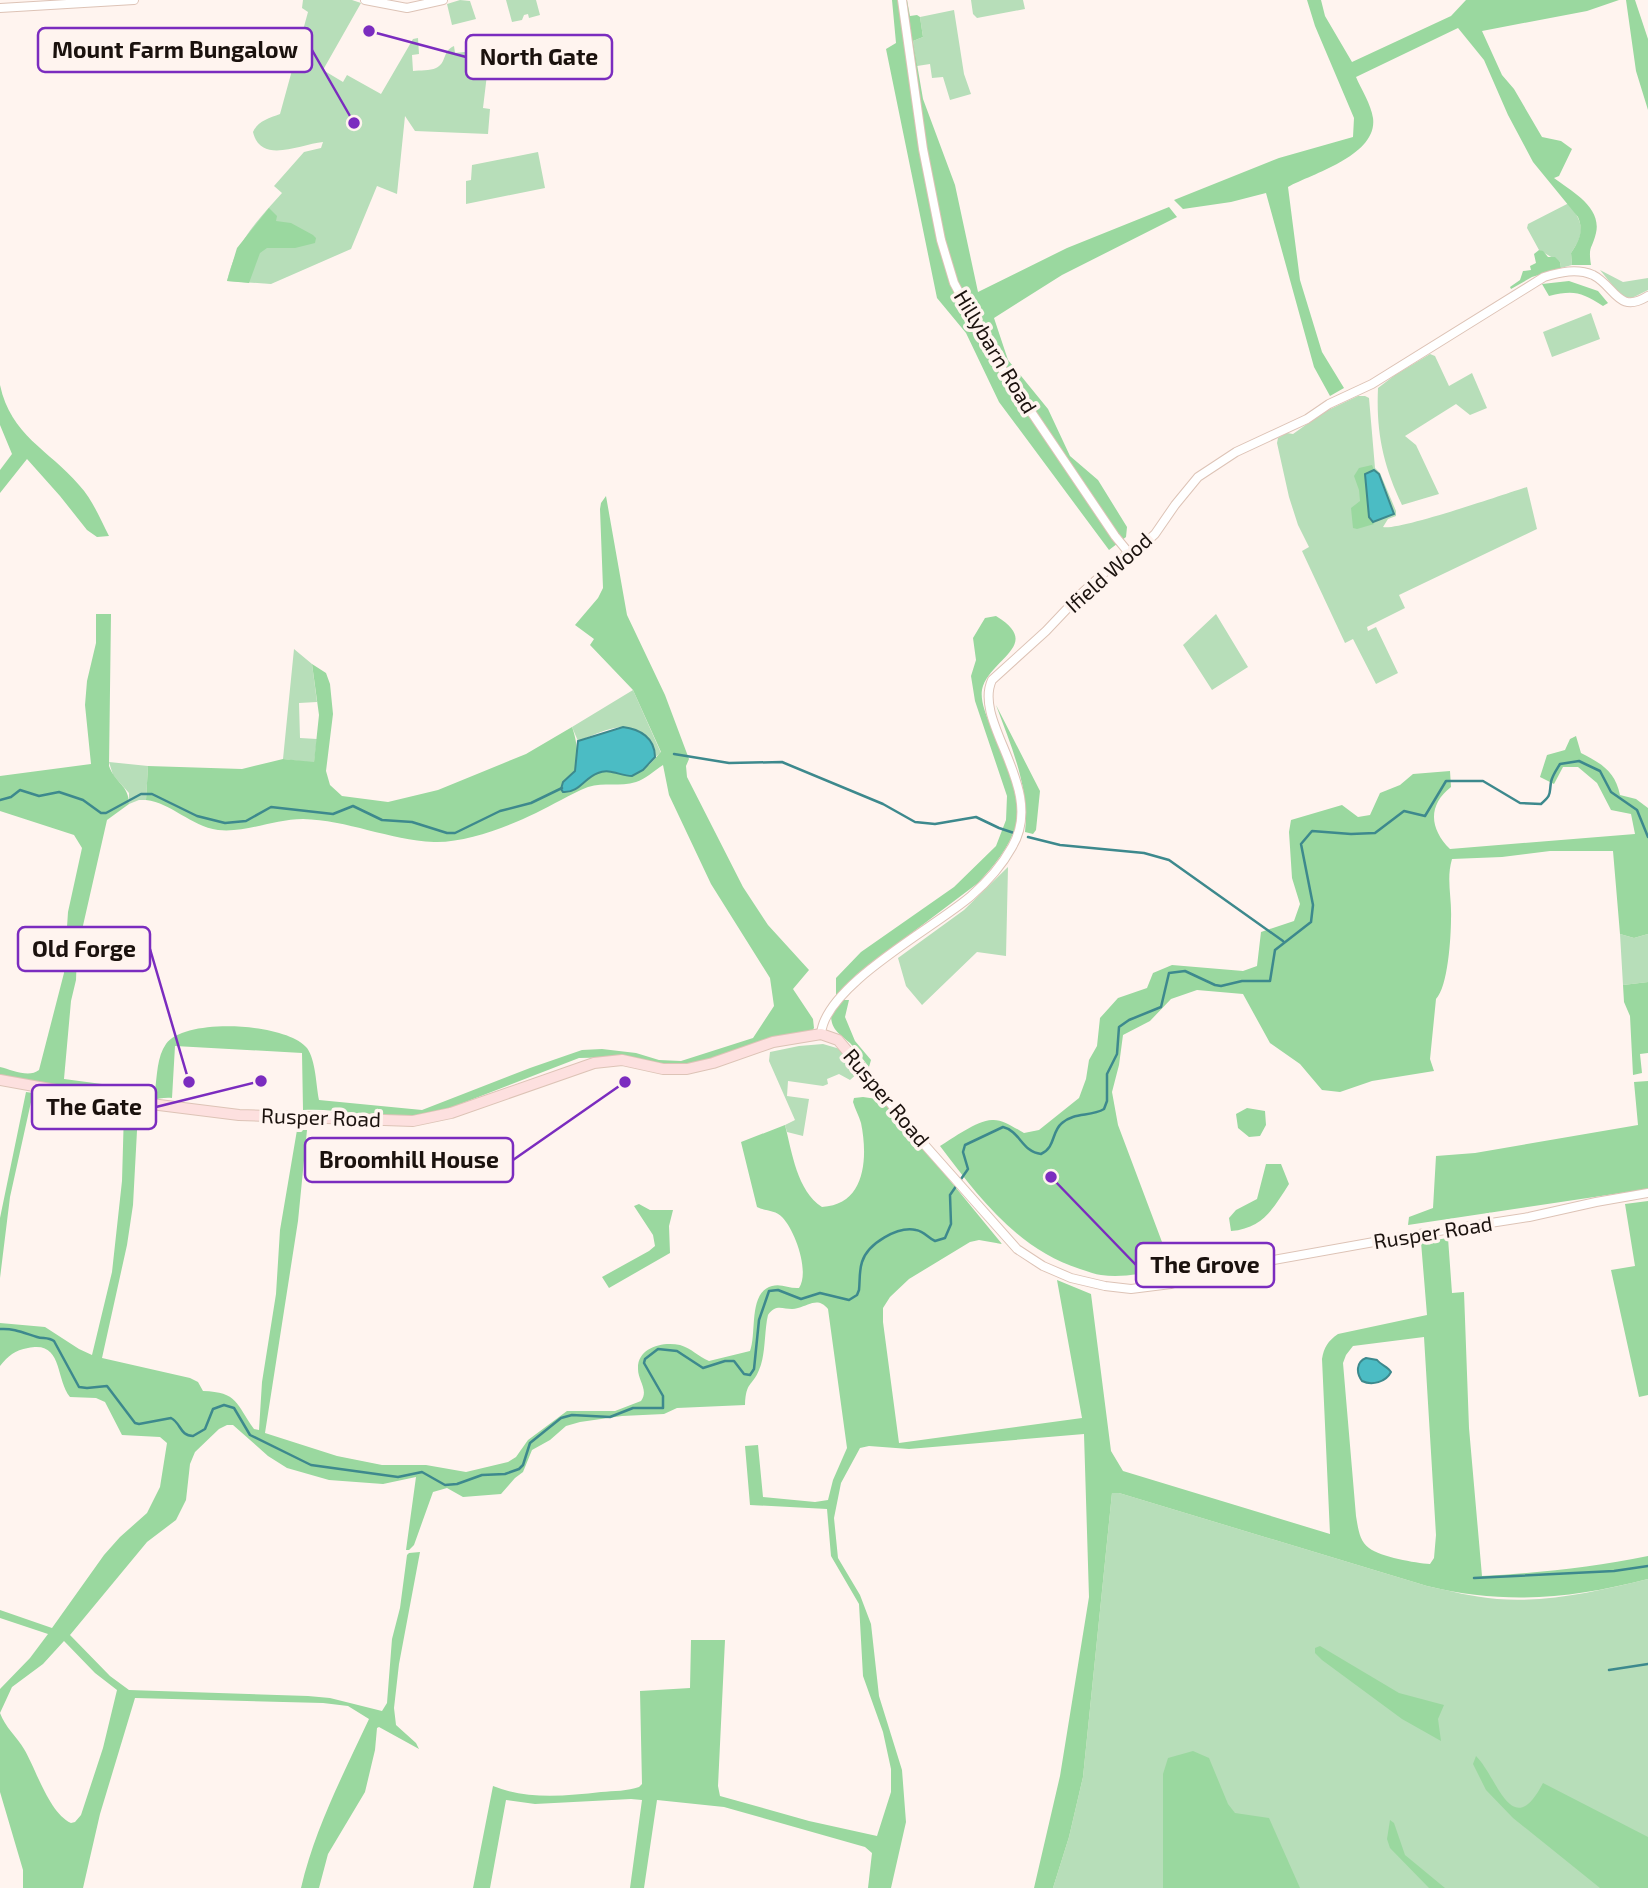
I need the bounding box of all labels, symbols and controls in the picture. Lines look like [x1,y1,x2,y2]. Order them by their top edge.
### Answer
callout: Mount Farm Bungalow [38,28,312,72]
text: Mount Farm Bungalow [52,35,298,63]
callout: North Gate [466,35,612,79]
text: North Gate [480,42,598,70]
street label: Hillybarn Road [950,285,1043,417]
street label: Ifield Wood [1060,527,1156,617]
callout: Old Forge [18,927,150,971]
text: Old Forge [32,934,136,962]
street label: Rusper Road [839,1043,935,1151]
callout: The Gate [32,1085,156,1129]
text: The Gate [46,1092,142,1120]
street label: Rusper Road [261,1102,382,1131]
callout: Broomhill House [305,1138,513,1182]
text: Broomhill House [319,1145,499,1173]
street label: Rusper Road [1371,1210,1494,1253]
callout: The Grove [1136,1243,1274,1287]
text: The Grove [1150,1250,1260,1278]

